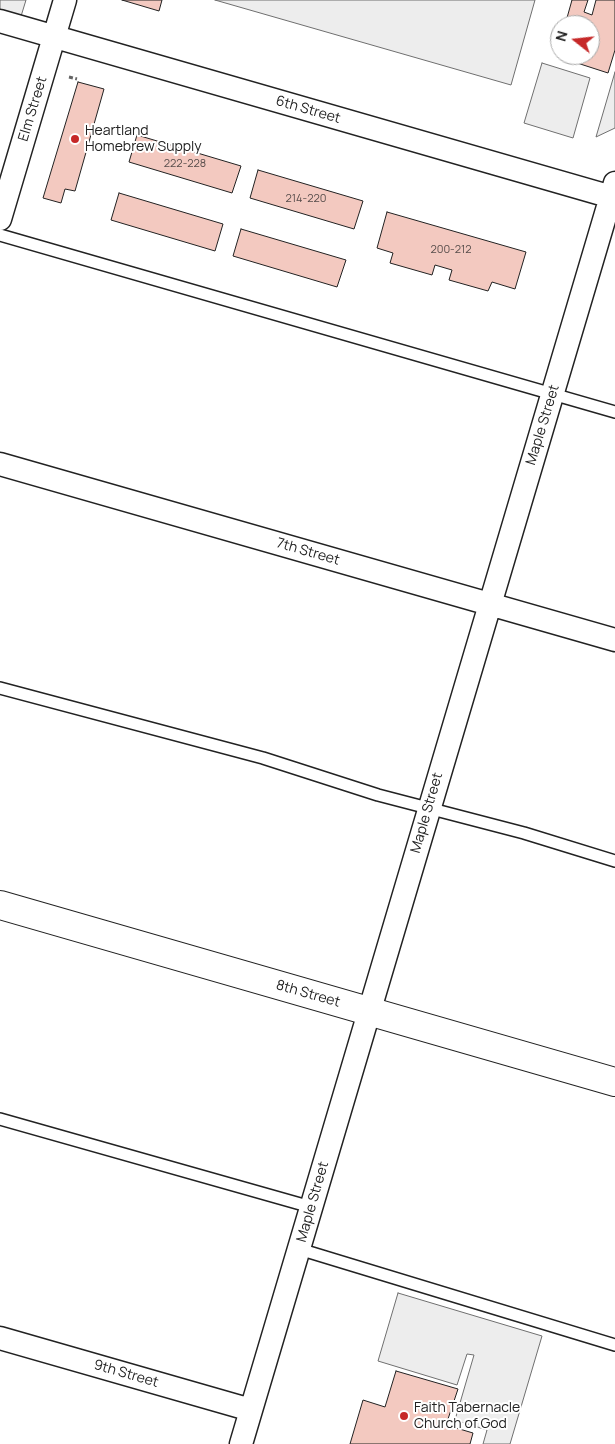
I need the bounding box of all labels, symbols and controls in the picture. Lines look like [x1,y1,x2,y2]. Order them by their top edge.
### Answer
north arrow [550,15,600,65]
text: N [551,29,572,43]
street label: Elm Street [15,74,51,144]
street label: 6th Street [274,93,342,127]
place label: Heartland Homebrew Supply [85,123,202,156]
marker: Heartland Homebrew Supply [69,133,81,145]
house number: 222-228 [164,157,206,171]
house number: 214-220 [286,192,326,206]
house number: 200-212 [430,243,472,257]
street label: Maple Street [523,383,563,467]
street label: 7th Street [275,535,341,569]
street label: Maple Street [407,771,447,855]
street label: 8th Street [274,977,342,1011]
street label: Maple Street [293,1160,333,1244]
street label: 9th Street [92,1357,160,1391]
place label: Faith Tabernacle Church of God [414,1400,520,1432]
marker: Faith Tabernacle Church of God [398,1410,410,1422]

